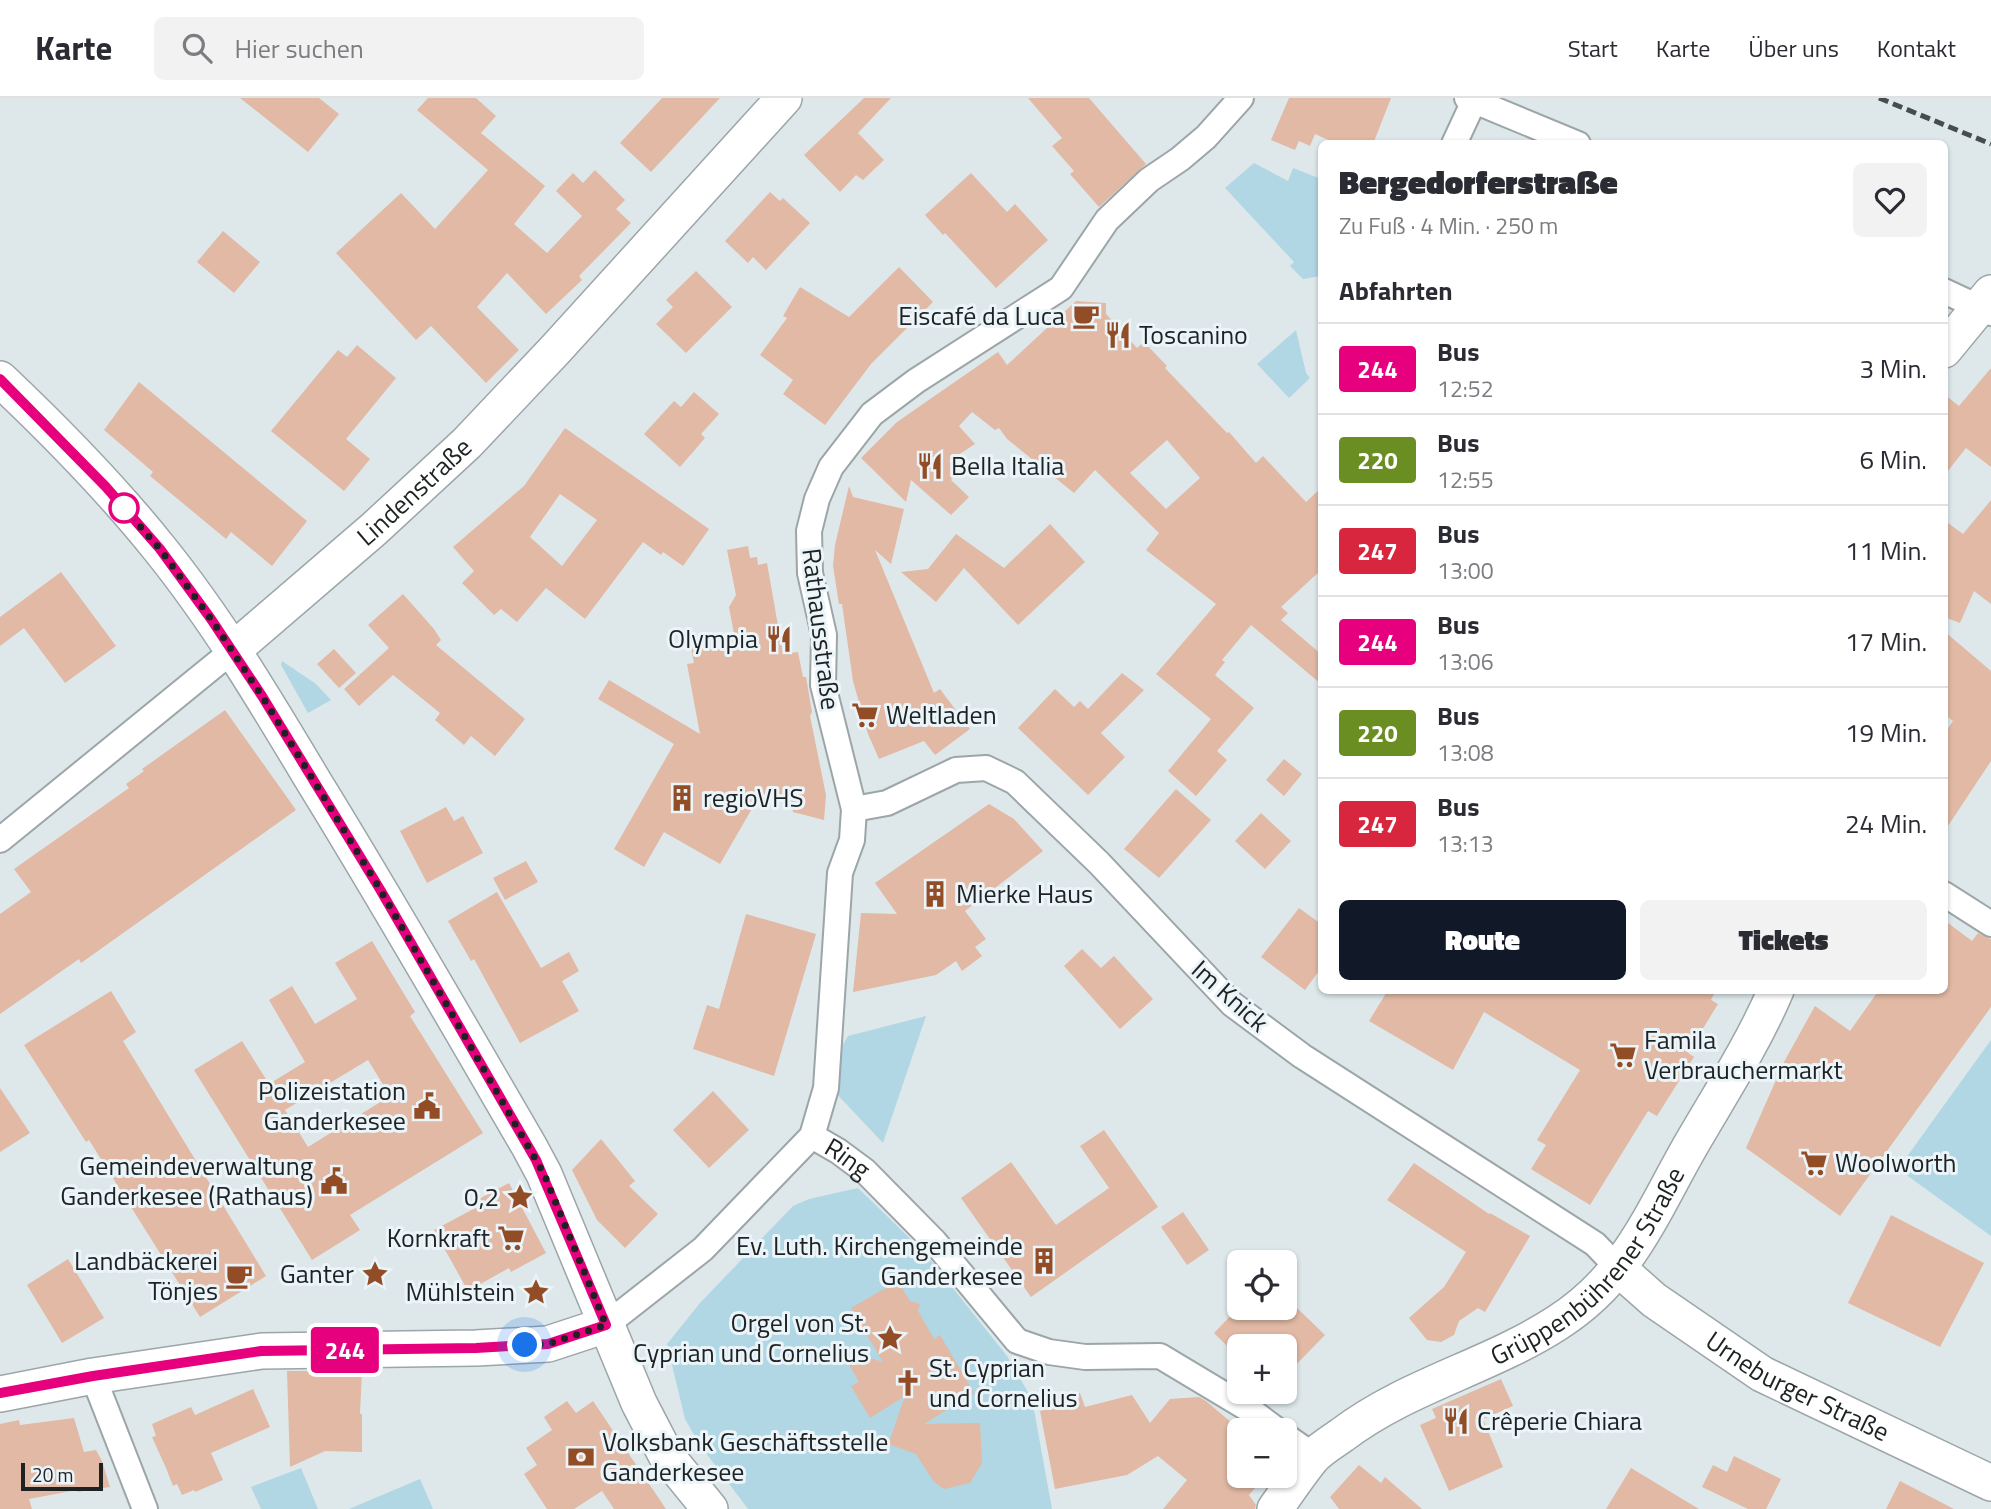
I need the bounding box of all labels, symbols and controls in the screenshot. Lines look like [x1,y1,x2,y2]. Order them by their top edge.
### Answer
search box [154,17,644,80]
text: Karte [35,23,112,73]
icon: search [178,29,216,67]
text: Hier suchen [234,29,364,68]
text: Start [1568,30,1618,66]
text: Karte [1656,30,1710,66]
text: Über uns [1748,30,1839,66]
text: Kontakt [1877,30,1956,66]
text: Bergedorferstraße [1339,157,1618,207]
button: heart [1853,163,1927,237]
text: Zu Fuß · 4 Min. · 250 m [1339,208,1558,243]
text: Abfahrten [1339,271,1453,310]
place label: Eiscafé da Luca [898,296,1065,335]
cafe icon: Eiscafé da Luca [1071,301,1101,331]
place label: Toscanino [1139,315,1248,354]
restaurant icon: Toscanino [1103,320,1133,350]
text: Bus [1437,332,1479,371]
text: 3 Min. [1860,349,1927,388]
text: 244 [1357,351,1398,387]
text: 12:52 [1437,371,1494,406]
text: Bus [1437,423,1479,462]
street label: Lindenstraße [348,428,480,555]
text: 6 Min. [1860,440,1927,479]
text: 220 [1357,442,1398,478]
place label: Bella Italia [951,446,1064,485]
restaurant icon: Bella Italia [915,451,945,481]
text: 12:55 [1437,462,1494,497]
unlabelled marker [109,493,139,523]
text: Bus [1437,514,1479,553]
text: 11 Min. [1845,531,1927,570]
text: 247 [1357,533,1398,569]
street label: Rathausstraße [792,546,851,712]
text: 13:00 [1437,553,1494,588]
text: Bus [1437,605,1479,644]
place label: Olympia [668,619,758,658]
text: 17 Min. [1845,622,1927,661]
restaurant icon: Olympia [764,624,794,654]
text: 244 [1357,624,1398,660]
text: 13:06 [1437,644,1494,679]
place label: Weltladen [886,695,997,734]
text: Bus [1437,696,1479,735]
supermarket icon: Weltladen [850,700,880,730]
text: 19 Min. [1845,713,1927,752]
text: 220 [1357,715,1398,751]
text: 13:08 [1437,735,1494,770]
place label: regioVHS [703,778,804,817]
building icon: regioVHS [667,783,697,813]
text: Bus [1437,787,1479,826]
text: 24 Min. [1845,804,1927,843]
text: 247 [1357,806,1398,842]
text: 13:13 [1437,826,1494,861]
place label: Mierke Haus [956,874,1093,913]
building icon: Mierke Haus [920,879,950,909]
button: Route [1339,900,1626,980]
button: Tickets [1640,900,1927,980]
street label: Im Knick [1183,950,1278,1041]
place label: Famila Verbrauchermarkt [1644,1020,1843,1089]
supermarket icon: Famila Verbrauchermarkt [1608,1040,1638,1070]
place label: Polizeistation Ganderkesee [258,1071,406,1140]
public building icon: Polizeistation Ganderkesee [412,1091,442,1121]
street label: Ring [818,1127,879,1188]
place label: Woolworth [1835,1143,1956,1182]
place label: Gemeindeverwaltung Ganderkesee (Rathaus) [60,1146,313,1215]
supermarket icon: Woolworth [1799,1148,1829,1178]
street label: Grüppenbührener Straße [1484,1160,1694,1375]
public building icon: Gemeindeverwaltung Ganderkesee (Rathaus) [319,1166,349,1196]
place label: 0,2 [464,1177,499,1216]
place icon: 0,2 [505,1182,535,1212]
place label: Kornkraft [387,1218,490,1257]
supermarket icon: Kornkraft [496,1223,526,1253]
place label: Ev. Luth. Kirchengemeinde Ganderkesee [736,1226,1023,1295]
place label: Landbäckerei Tönjes [74,1241,218,1310]
building icon: Ev. Luth. Kirchengemeinde Ganderkesee [1029,1246,1059,1276]
map controls [1227,1250,1297,1488]
button: locate [1227,1250,1297,1320]
place label: Ganter [280,1254,354,1293]
place icon: Ganter [360,1259,390,1289]
cafe icon: Landbäckerei Tönjes [224,1261,254,1291]
place label: Mühlstein [405,1272,515,1311]
place icon: Mühlstein [521,1277,551,1307]
place label: Orgel von St. Cyprian und Cornelius [633,1303,869,1372]
street label: Urneburger Straße [1698,1321,1896,1451]
place icon: Orgel von St. Cyprian und Cornelius [875,1323,905,1353]
line badge: 244 [305,1327,385,1373]
your location [507,1327,542,1362]
text: 244 [325,1332,365,1368]
button: + [1227,1334,1297,1404]
place label: St. Cyprian und Cornelius [929,1348,1078,1417]
church icon: St. Cyprian und Cornelius [893,1368,923,1398]
place label: Crêperie Chiara [1477,1401,1642,1440]
restaurant icon: Crêperie Chiara [1441,1406,1471,1436]
button: − [1227,1418,1297,1488]
place label: Volksbank Geschäftsstelle Ganderkesee [602,1422,888,1491]
bank icon: Volksbank Geschäftsstelle Ganderkesee [566,1442,596,1472]
scale bar [21,1460,103,1492]
text: 20 m [32,1460,73,1489]

